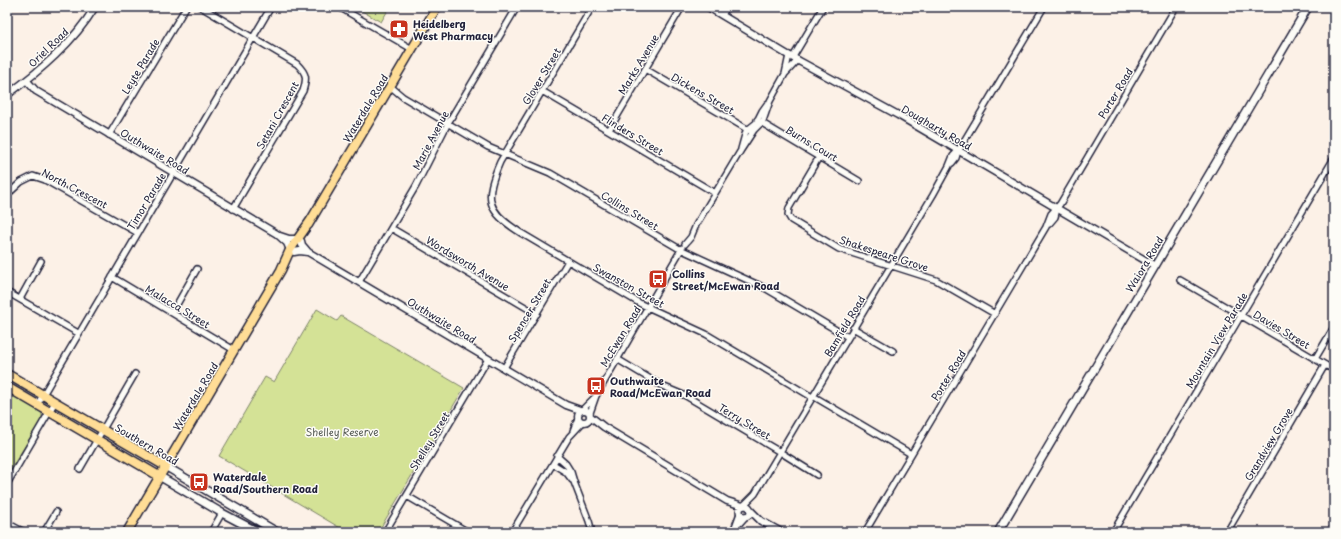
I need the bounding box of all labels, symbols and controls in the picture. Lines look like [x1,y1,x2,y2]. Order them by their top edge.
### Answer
place label: Heidelberg West Pharmacy [413,16,493,43]
pharmacy icon: Heidelberg West Pharmacy [388,18,410,40]
street label: Oriel Road [25,24,72,70]
street label: Marks Avenue [614,31,662,97]
street label: Leyte Parade [118,35,163,97]
street label: Glover Street [518,45,564,107]
street label: Porter Road [1094,65,1136,121]
street label: Dickens Street [669,69,737,117]
street label: Waterdale Road [339,71,391,145]
street label: Setani Crescent [252,78,302,152]
street label: Dougharty Road [899,101,975,153]
street label: Marie Avenue [408,107,452,172]
street label: Flinders Street [599,110,667,158]
street label: Burns Court [783,121,841,165]
street label: Outhwaite Road [118,125,192,178]
street label: North Crescent [39,164,111,212]
street label: Timor Parade [123,169,169,233]
street label: Collins Street [598,187,662,233]
street label: Shakespeare Grove [837,231,931,275]
street label: Wordsworth Avenue [423,232,513,294]
street label: Waiora Road [1121,233,1167,295]
street label: Swanston Street [591,259,667,311]
place label: Collins Street/McEwan Road [672,266,779,293]
bus stop icon: Collins Street/McEwan Road [647,268,669,290]
street label: Spencer Street [504,275,554,345]
street label: Malacca Street [143,281,213,331]
street label: Mountain View Parade [1181,289,1251,391]
street label: Bamfield Road [820,292,868,359]
street label: Outhwaite Road [405,294,479,347]
street label: McEwan Road [596,303,644,369]
street label: Davies Street [1251,306,1313,352]
street label: Porter Road [927,347,969,403]
street label: Waterdale Road [169,359,221,433]
place label: Outhwaite Road/McEwan Road [610,373,711,400]
bus stop icon: Outhwaite Road/McEwan Road [585,375,607,397]
street label: Terry Street [716,399,774,443]
street label: Grandview Grove [1240,405,1296,483]
street label: Shelley Street [405,409,453,473]
street label: Southern Road [112,420,182,468]
park label: Shelley Reserve [305,424,379,439]
place label: Waterdale Road/Southern Road [213,469,318,496]
bus stop icon: Waterdale Road/Southern Road [188,471,210,493]

